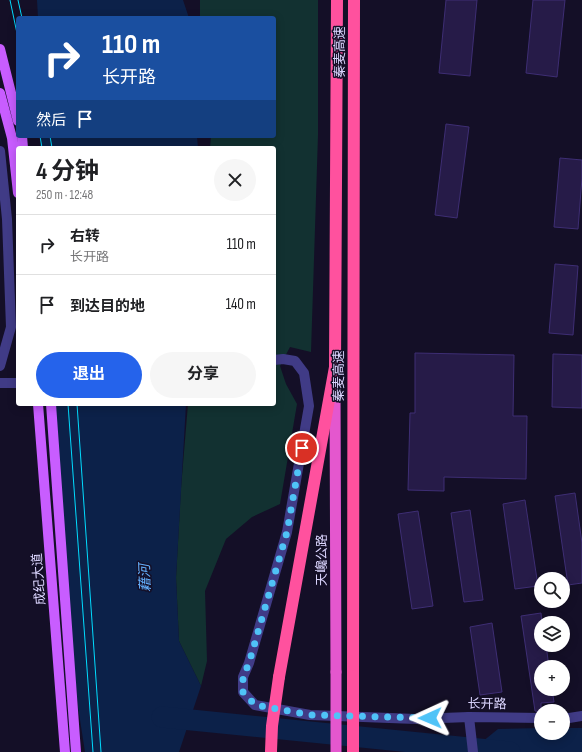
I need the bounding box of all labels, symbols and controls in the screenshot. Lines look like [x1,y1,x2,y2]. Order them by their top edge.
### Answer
street label: 秦麦高速 [332,26,348,78]
text: 110 m [102,28,160,61]
icon: right [36,32,88,84]
text: 长开路 [102,67,156,88]
icon: arrive [74,108,96,130]
text: 然后 [36,111,66,130]
text: 4 分钟 [36,157,99,186]
button: close [214,159,256,201]
text: 250 m · 12:48 [36,187,93,203]
text: 右转 [70,227,100,246]
icon: right [36,234,58,256]
text: 110 m [227,235,256,254]
text: 长开路 [70,249,109,265]
icon: arrive [36,294,58,316]
text: 140 m [226,295,256,314]
text: 到达目的地 [70,297,145,316]
street label: 秦麦高速 [331,350,347,402]
button: 退出 [36,352,142,398]
button: 分享 [150,352,256,398]
pin [285,431,319,465]
icon: arrive [291,437,313,459]
street label: 天巉公路 [314,534,330,586]
street label: 成纪大道 [29,552,49,606]
water label: 藉河 [136,561,154,592]
map controls [534,572,570,740]
button: search [534,572,570,608]
button: layers [534,616,570,652]
button: + [534,660,570,696]
street label: 长开路 [467,696,507,712]
position arrow [409,697,451,739]
button: − [534,704,570,740]

